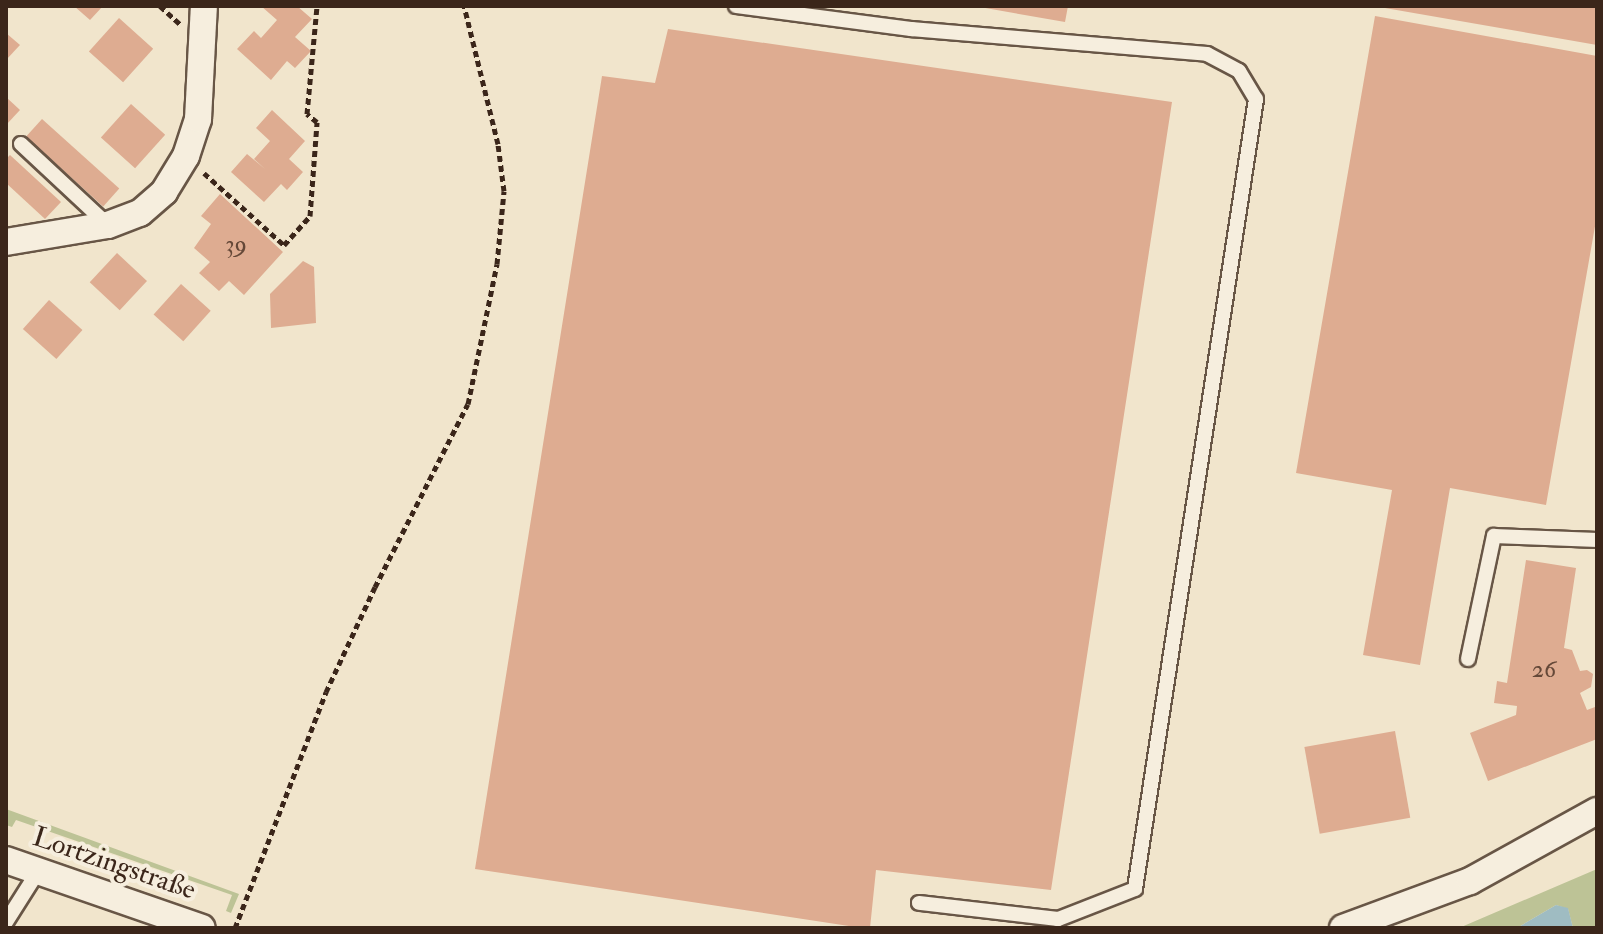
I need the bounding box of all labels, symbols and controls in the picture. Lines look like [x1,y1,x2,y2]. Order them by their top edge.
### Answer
house number: 39 [225,231,247,259]
house number: 26 [1532,656,1556,684]
street label: Lortzingstraße [28,820,200,908]

